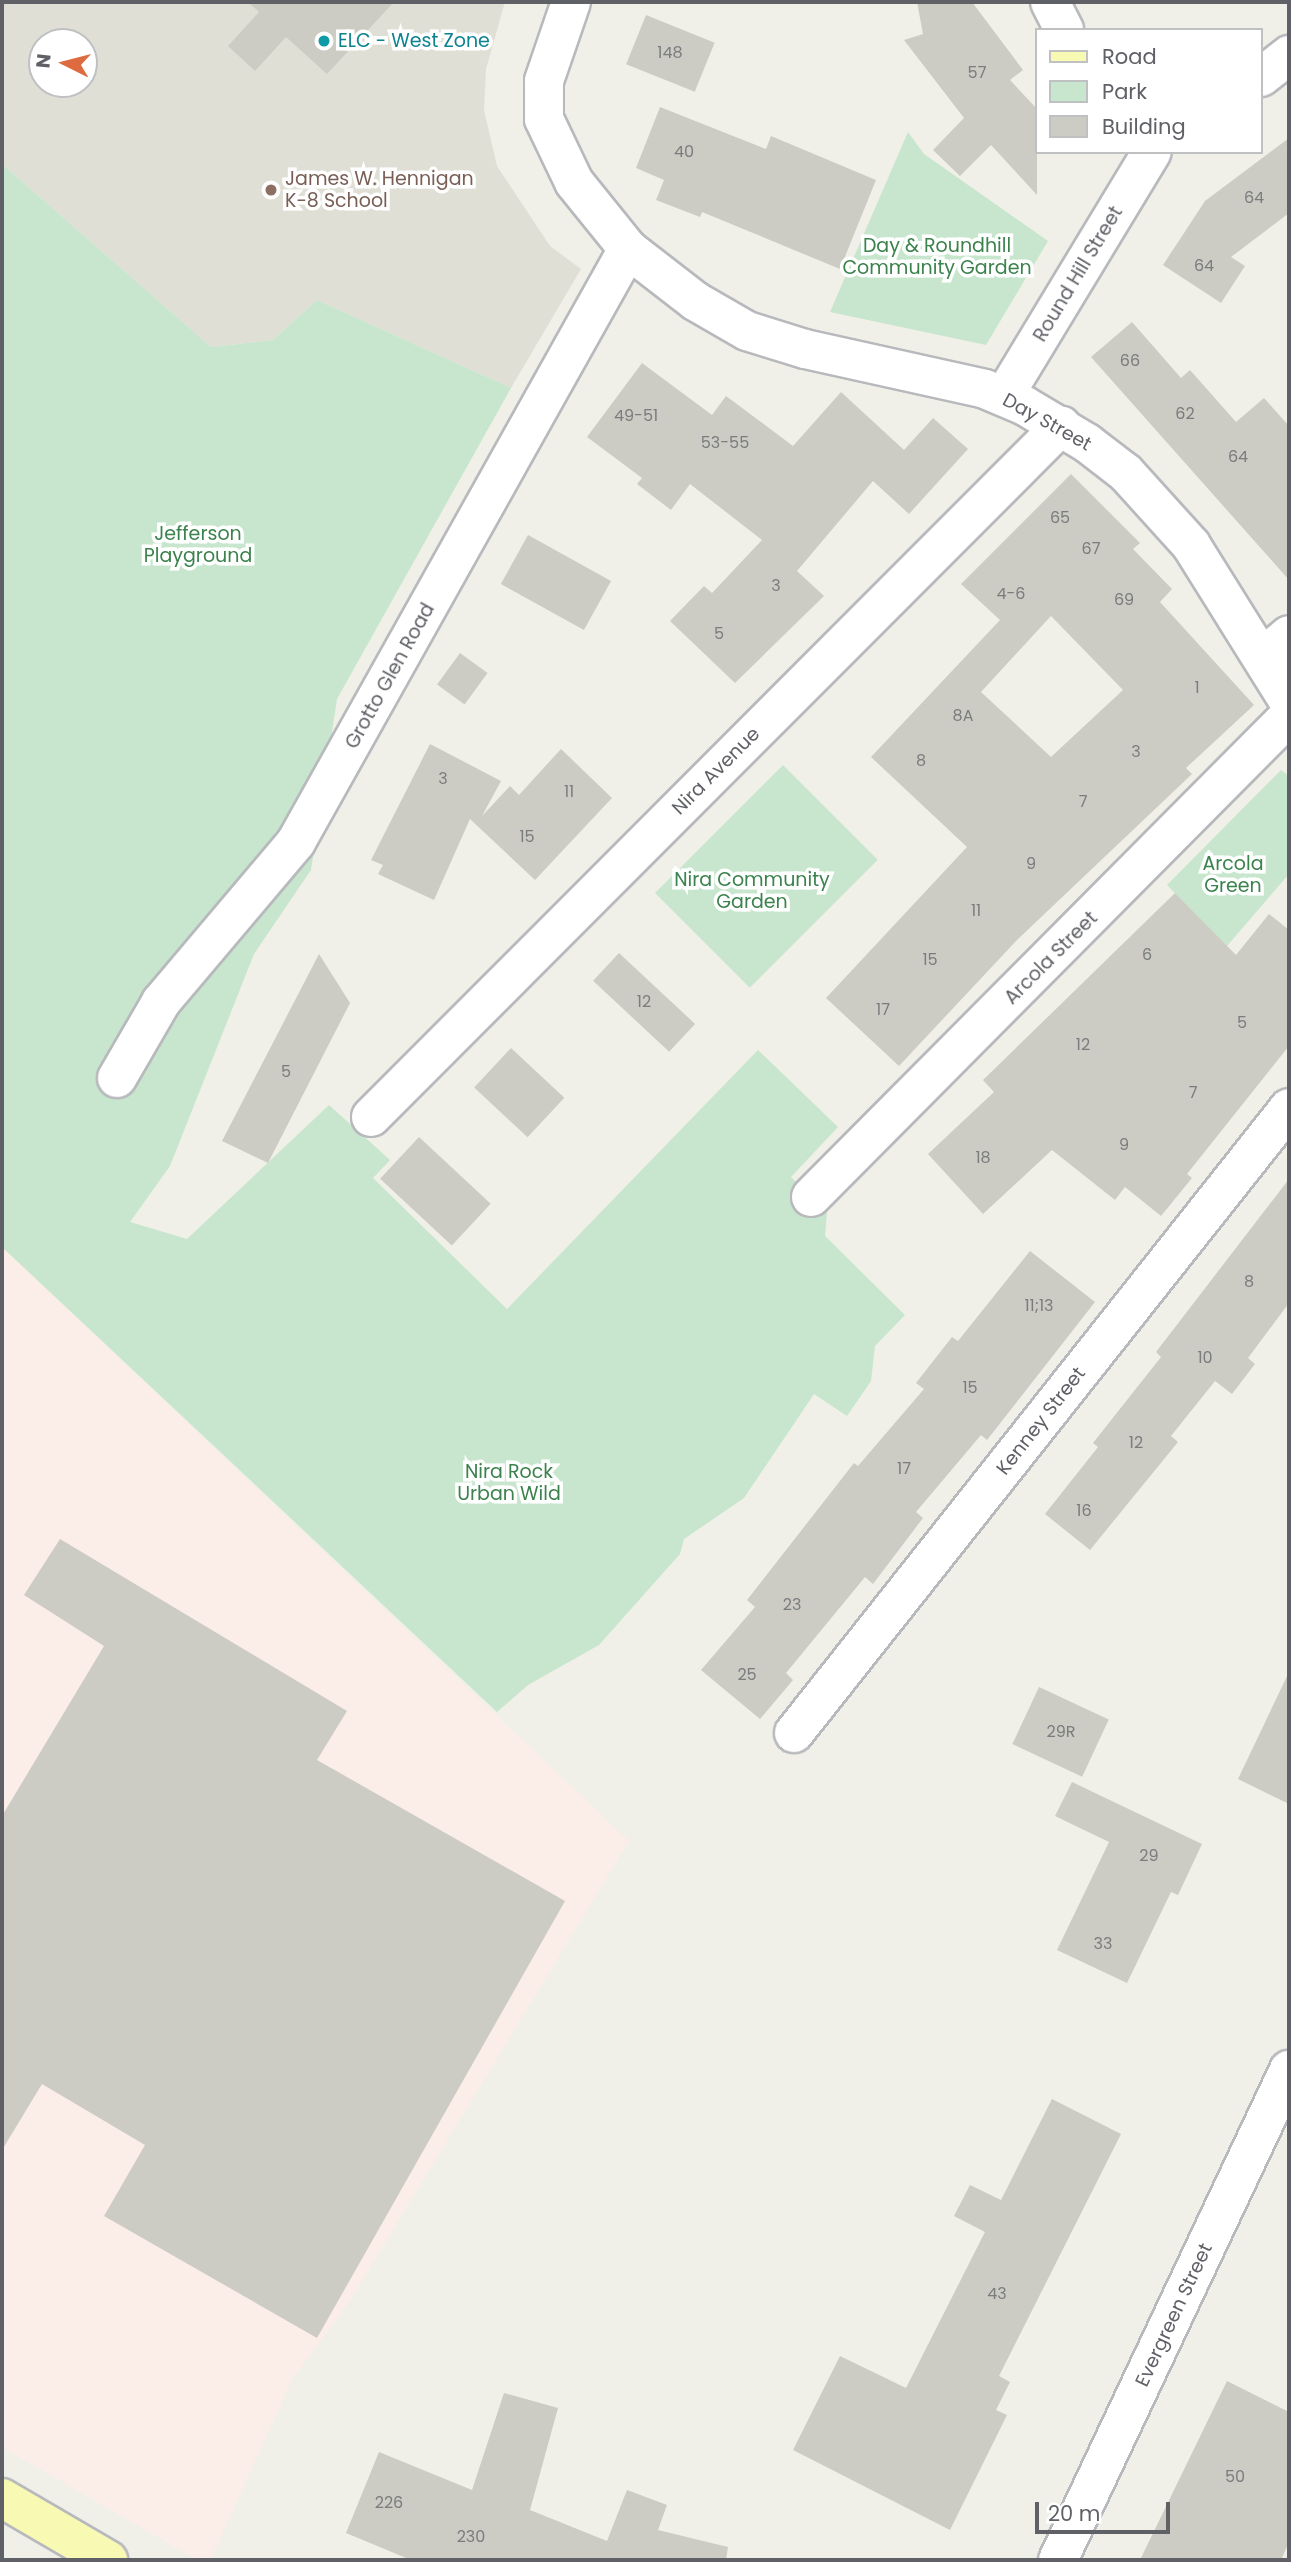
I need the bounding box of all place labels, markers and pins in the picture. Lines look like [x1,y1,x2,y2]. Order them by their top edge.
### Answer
place label: ELC - West Zone [338,30,490,52]
marker: ELC - West Zone [316,33,332,49]
place label: James W. Hennigan K-8 School [285,168,474,212]
marker: James W. Hennigan K-8 School [263,182,279,198]

